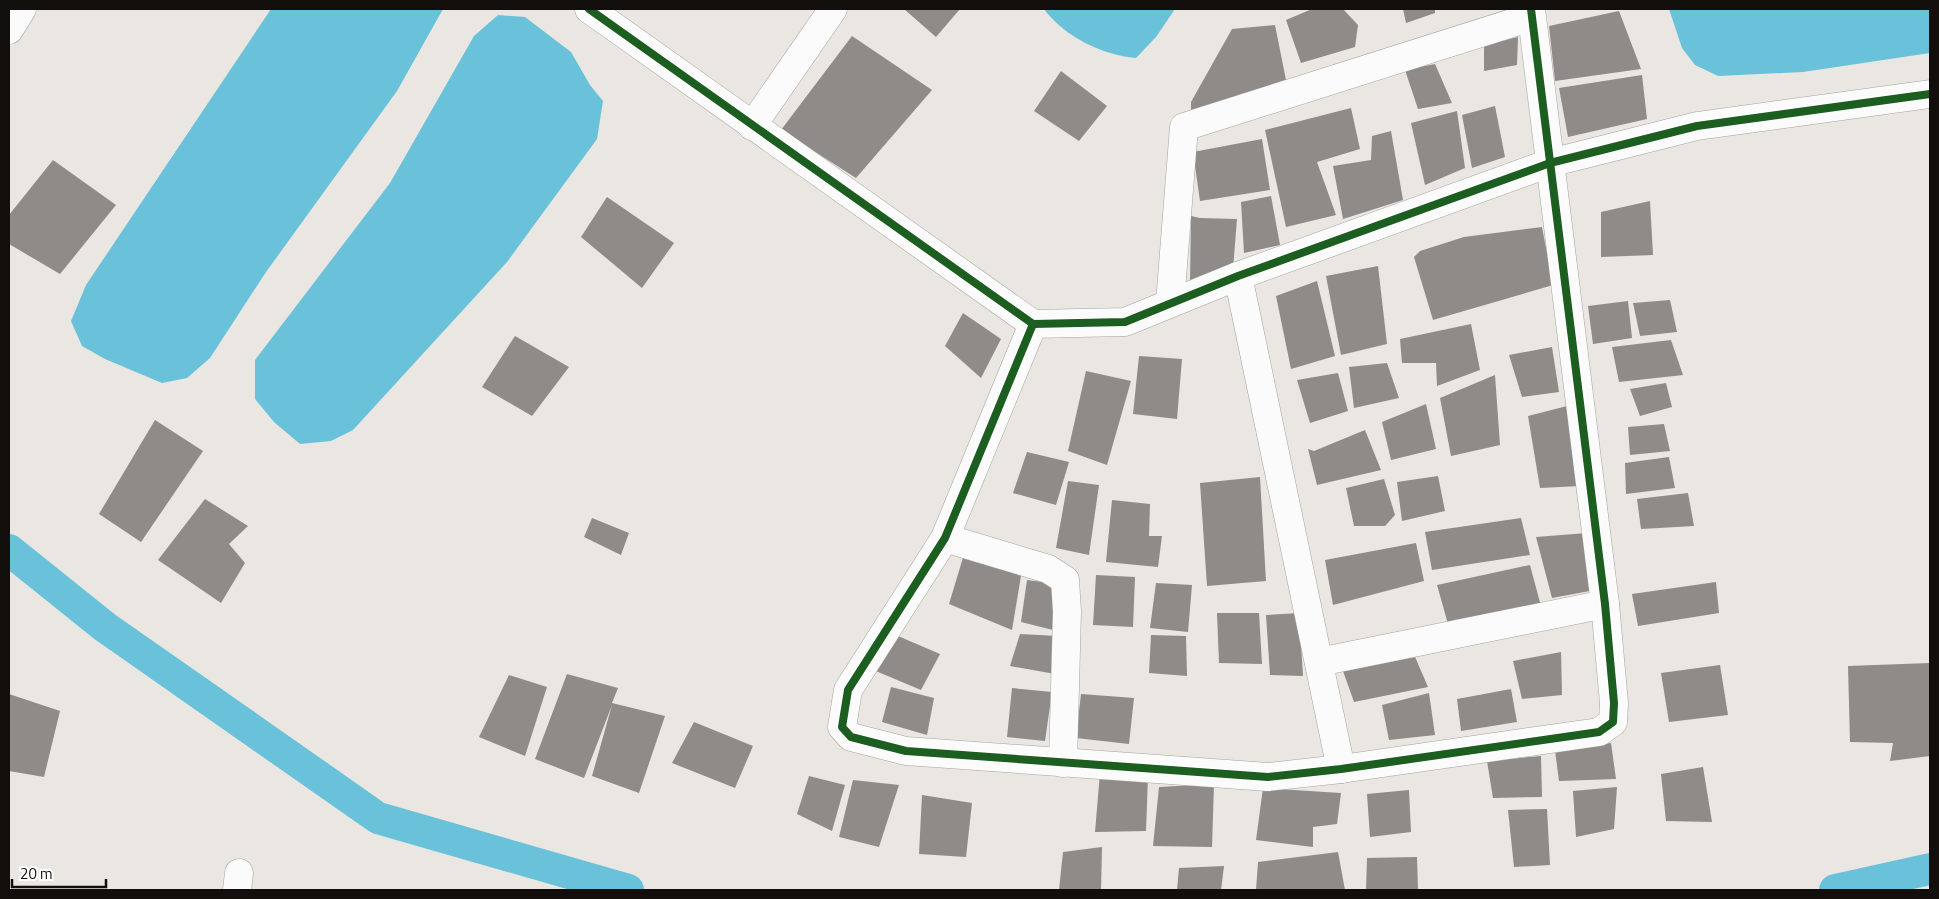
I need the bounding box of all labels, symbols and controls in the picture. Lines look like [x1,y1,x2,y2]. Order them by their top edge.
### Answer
scale bar [12,856,106,888]
text: 20 m [20,862,53,885]

